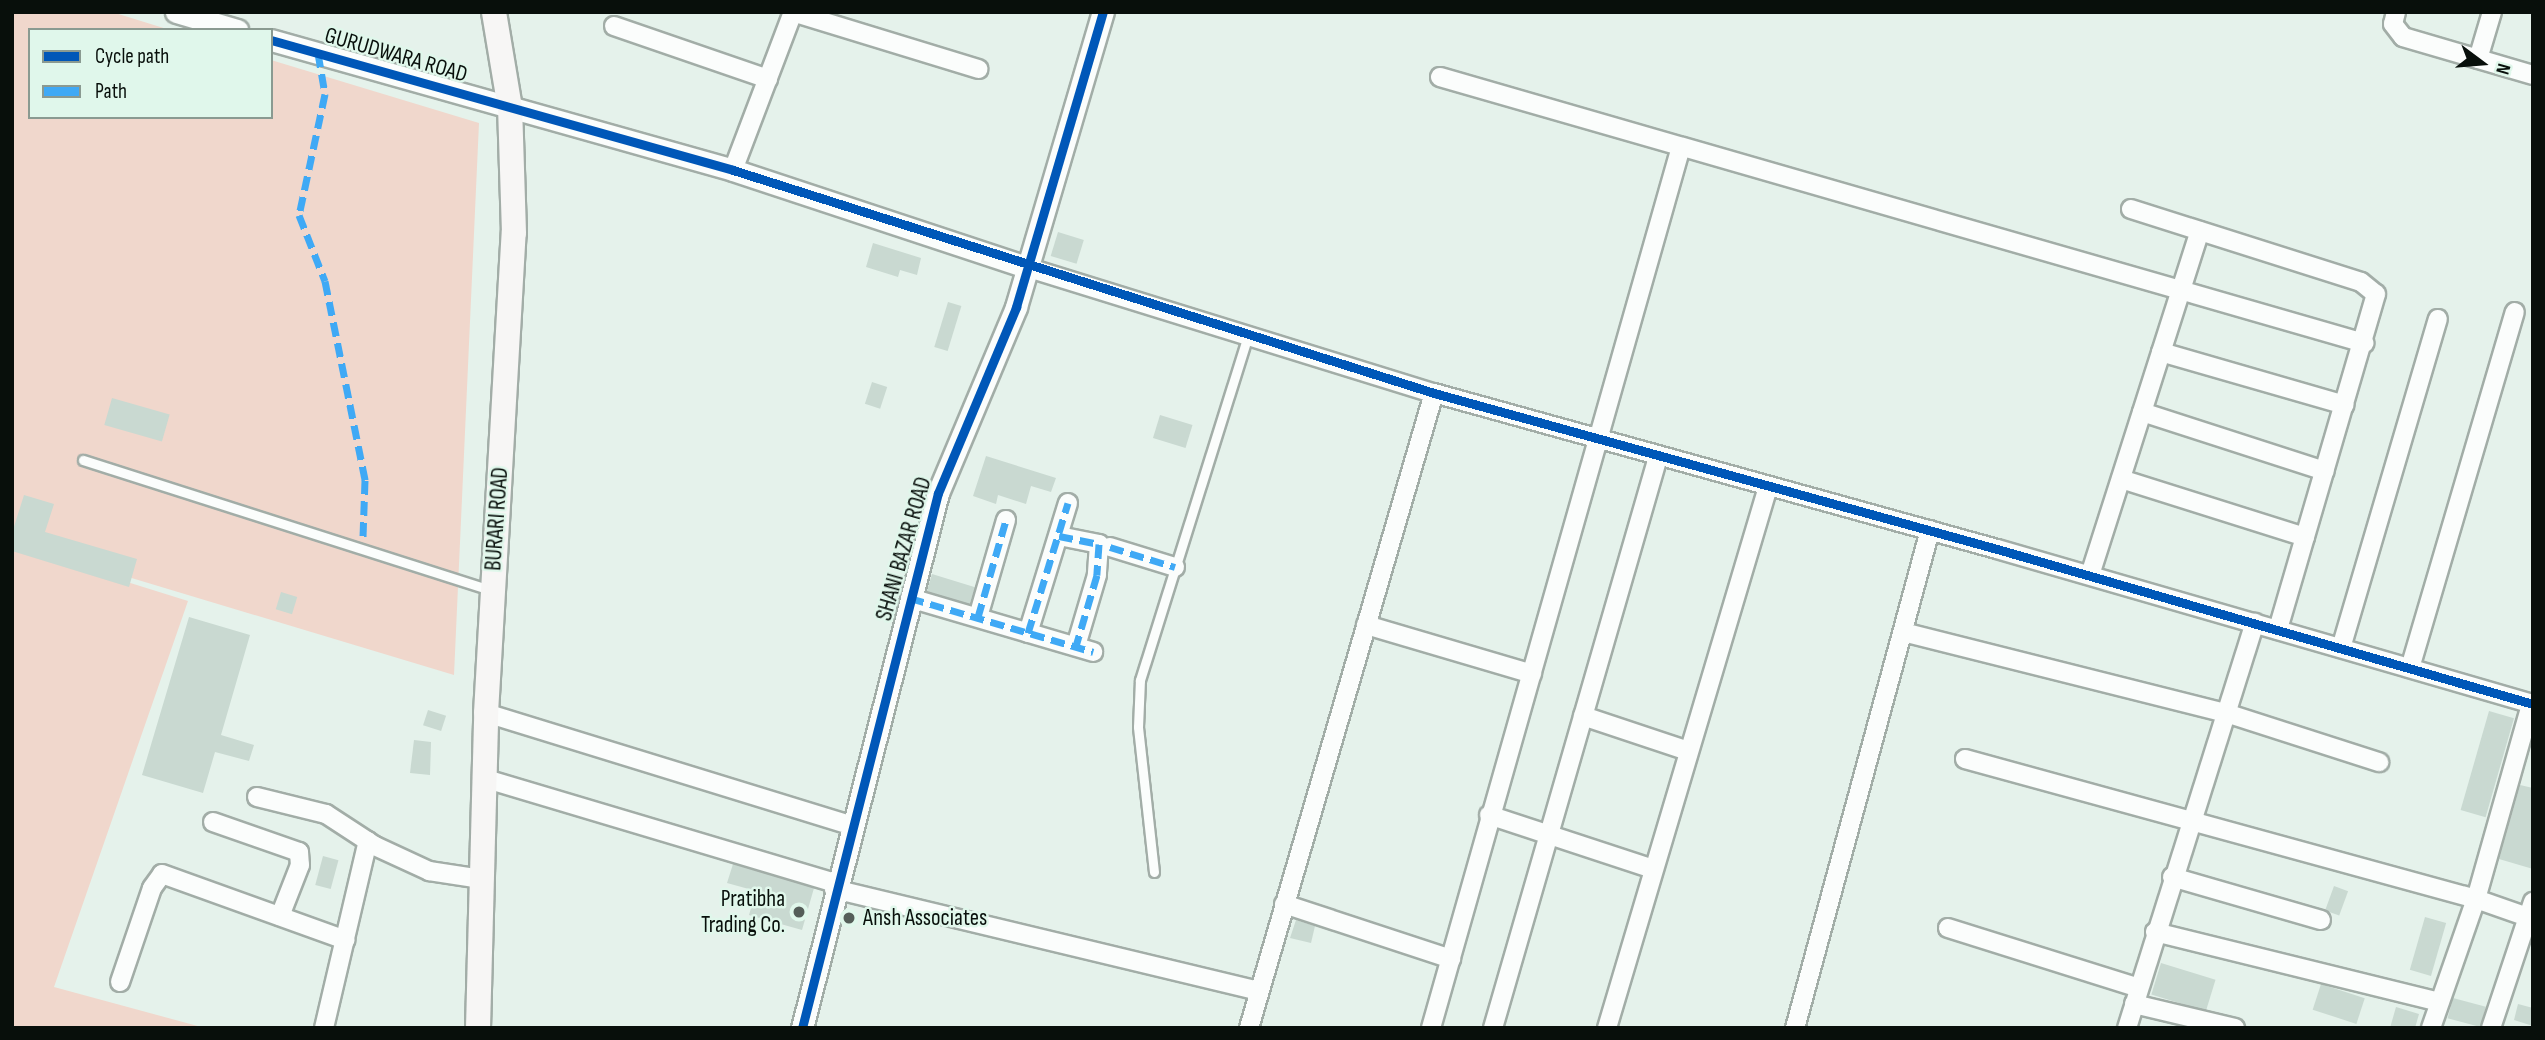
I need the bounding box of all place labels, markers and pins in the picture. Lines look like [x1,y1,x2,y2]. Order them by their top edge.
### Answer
place label: Pratibha Trading Co. [701,885,785,939]
marker: Pratibha Trading Co. [791,904,807,920]
place label: Ansh Associates [863,904,987,932]
marker: Ansh Associates [841,910,857,926]

